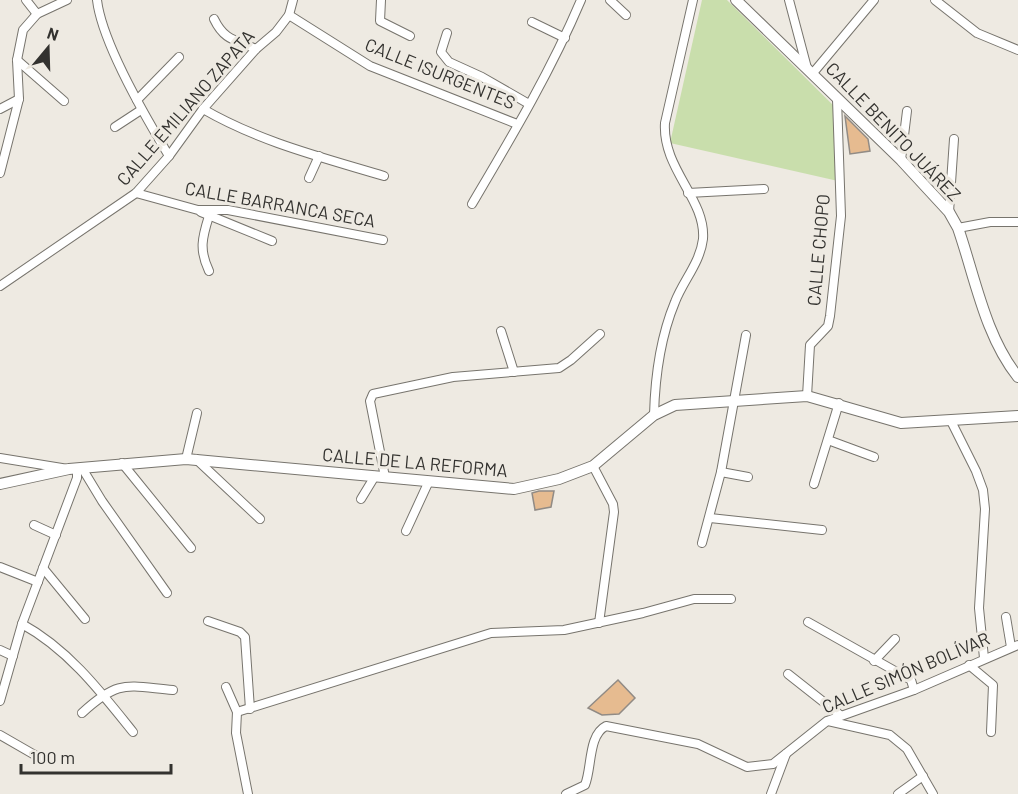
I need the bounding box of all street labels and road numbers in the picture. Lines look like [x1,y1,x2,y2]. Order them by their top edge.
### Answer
street label: CALLE EMILIANO ZAPATA [112,25,259,190]
street label: CALLE ISURGENTES [362,33,519,113]
street label: CALLE BENITO JUÁREZ [822,57,966,205]
street label: CALLE BARRANCA SECA [183,176,377,232]
street label: CALLE CHOPO [802,193,834,307]
street label: CALLE DE LA REFORMA [321,443,509,481]
street label: CALLE SIMÓN BOLÍVAR [818,627,993,717]

